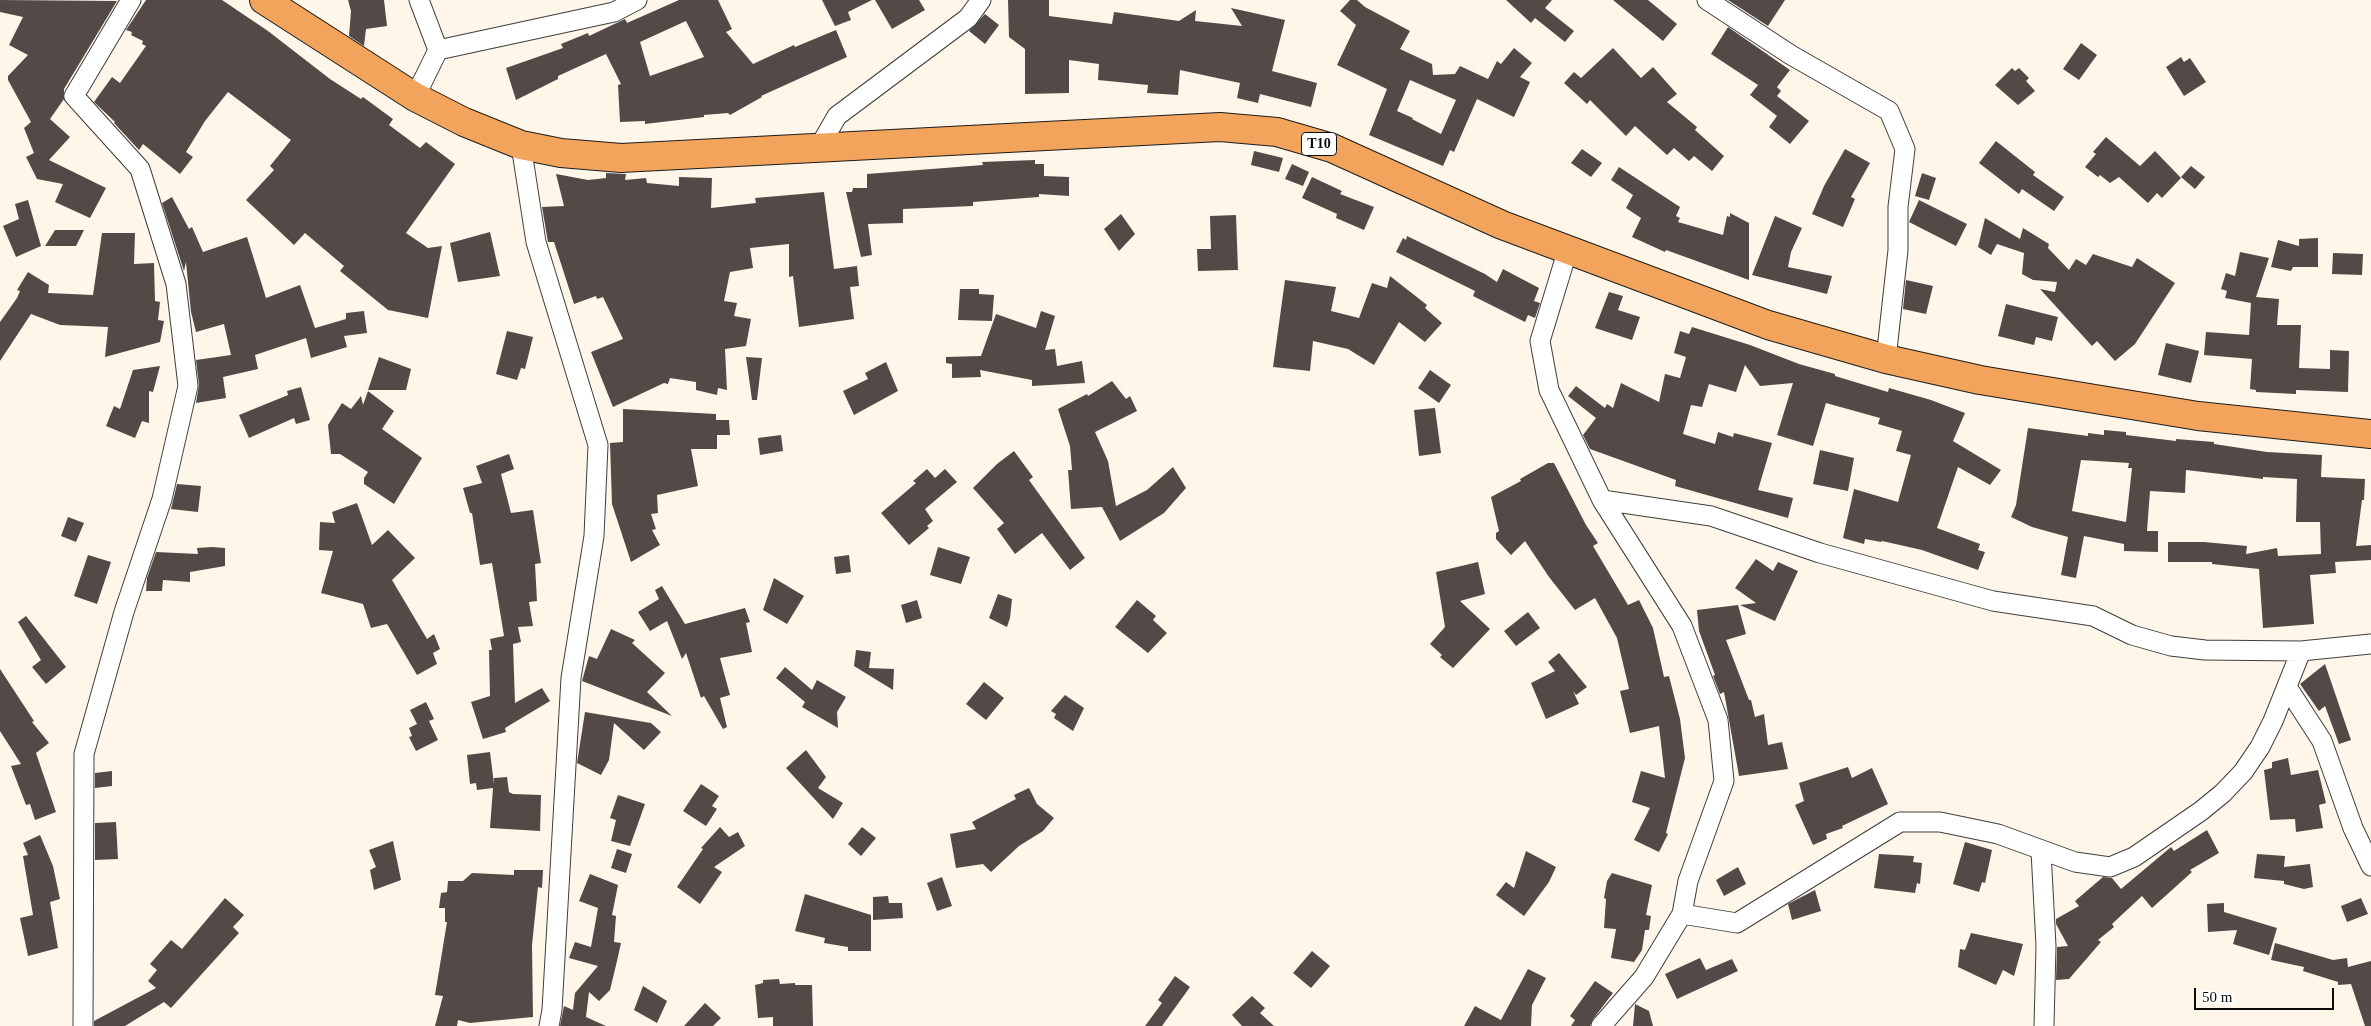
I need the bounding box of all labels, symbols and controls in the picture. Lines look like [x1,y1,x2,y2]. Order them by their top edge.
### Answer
road number: T10 [1302,132,1336,156]
scale bar [2196,978,2336,1010]
text: 50 m [2202,989,2232,1005]

